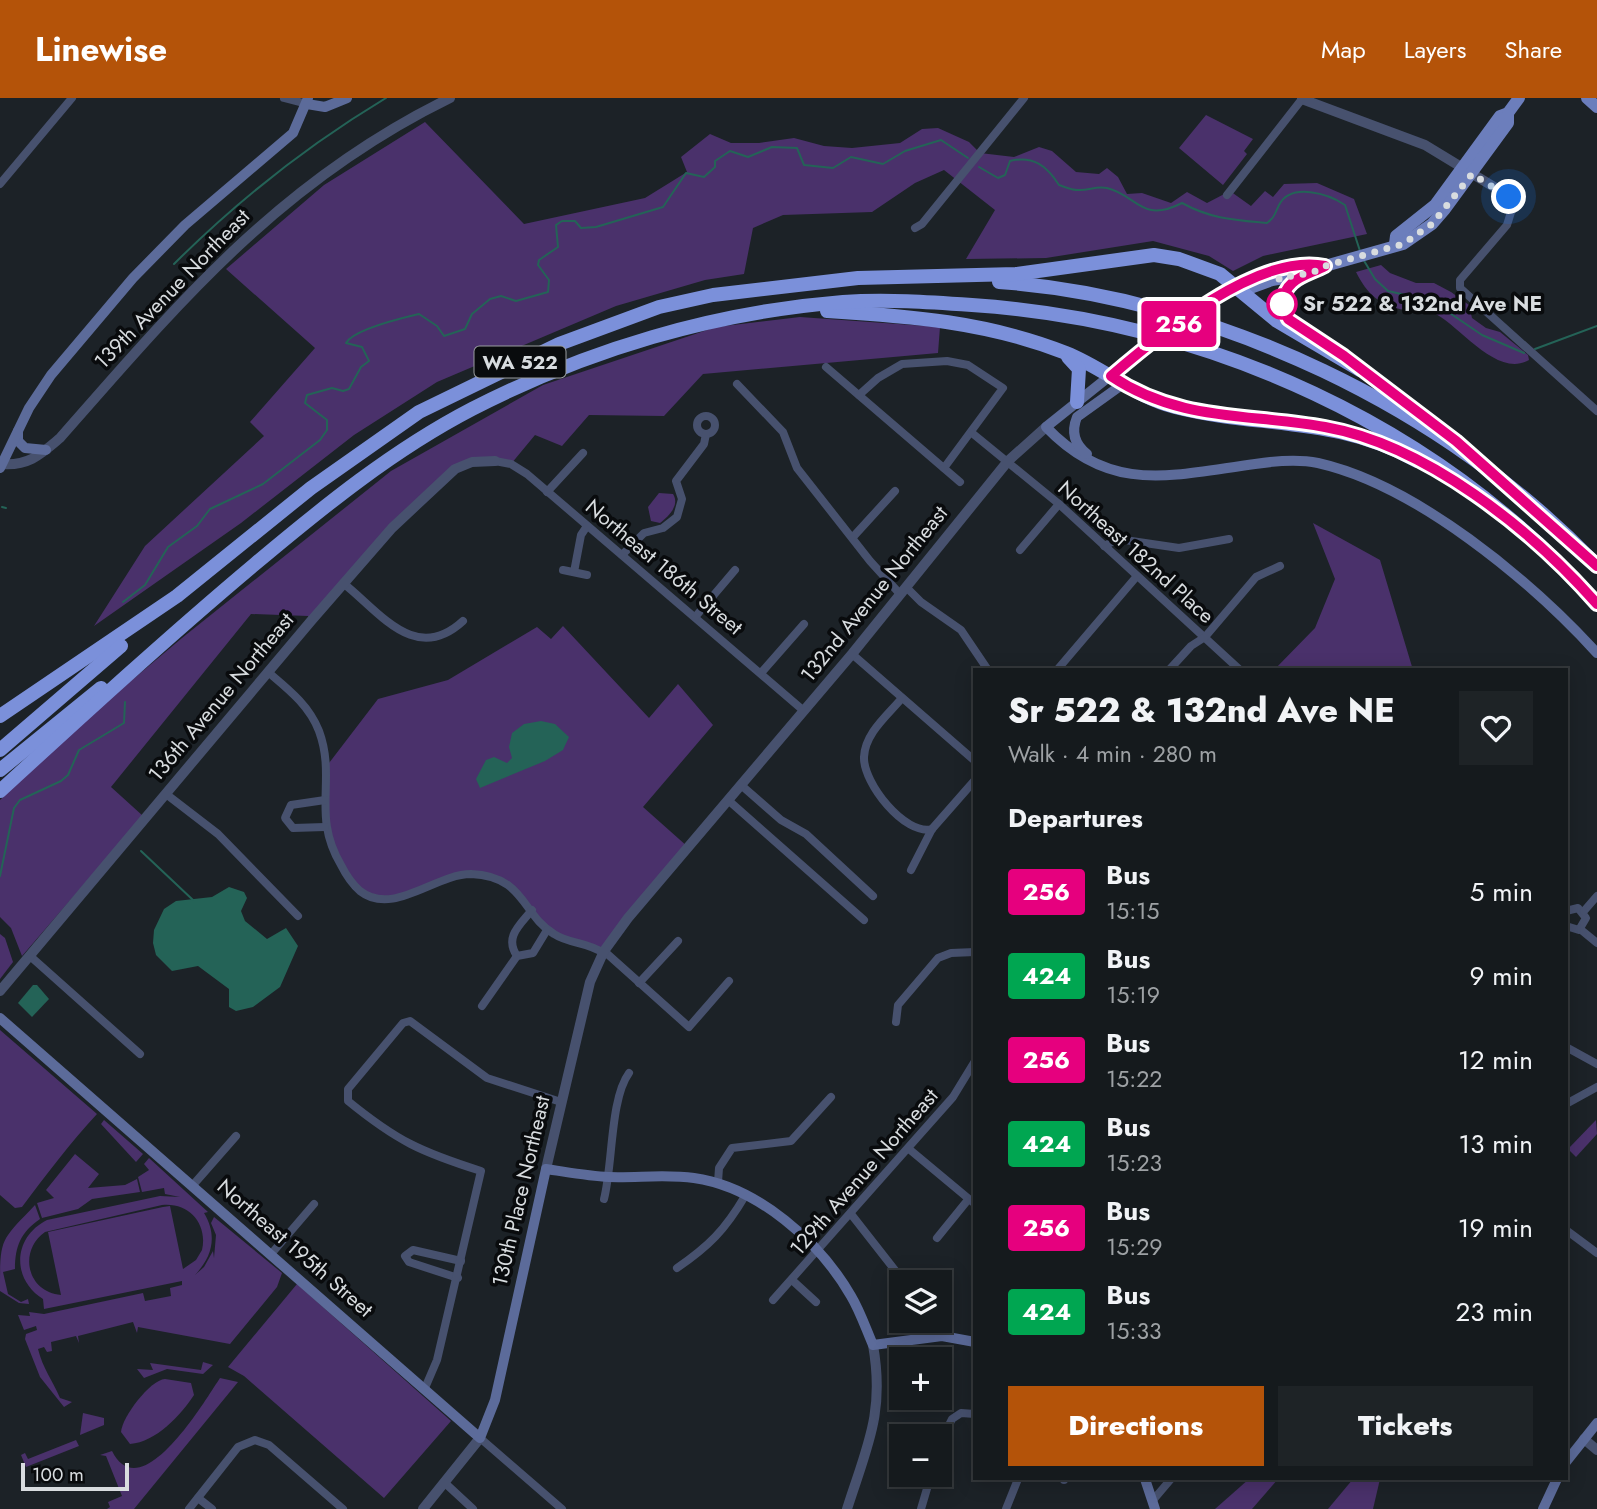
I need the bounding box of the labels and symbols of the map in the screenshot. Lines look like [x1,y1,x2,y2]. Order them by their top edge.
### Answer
your location [1491,179,1526,214]
street label: 139th Avenue Northeast [87,202,257,376]
marker: Sr 522 & 132nd Ave NE [1267,289,1297,319]
place label: Sr 522 & 132nd Ave NE [1303,289,1542,319]
line badge: 256 [1139,301,1219,347]
road number: WA 522 [475,346,566,378]
street label: Northeast 182nd Place [1051,474,1221,631]
street label: Northeast 186th Street [579,492,749,642]
street label: 132nd Avenue Northeast [793,499,955,689]
street label: 136th Avenue Northeast [141,606,301,788]
street label: 129th Avenue Northeast [783,1082,945,1262]
street label: 130th Place Northeast [484,1093,558,1289]
street label: Northeast 195th Street [211,1172,379,1324]
scale bar [21,1460,130,1492]

